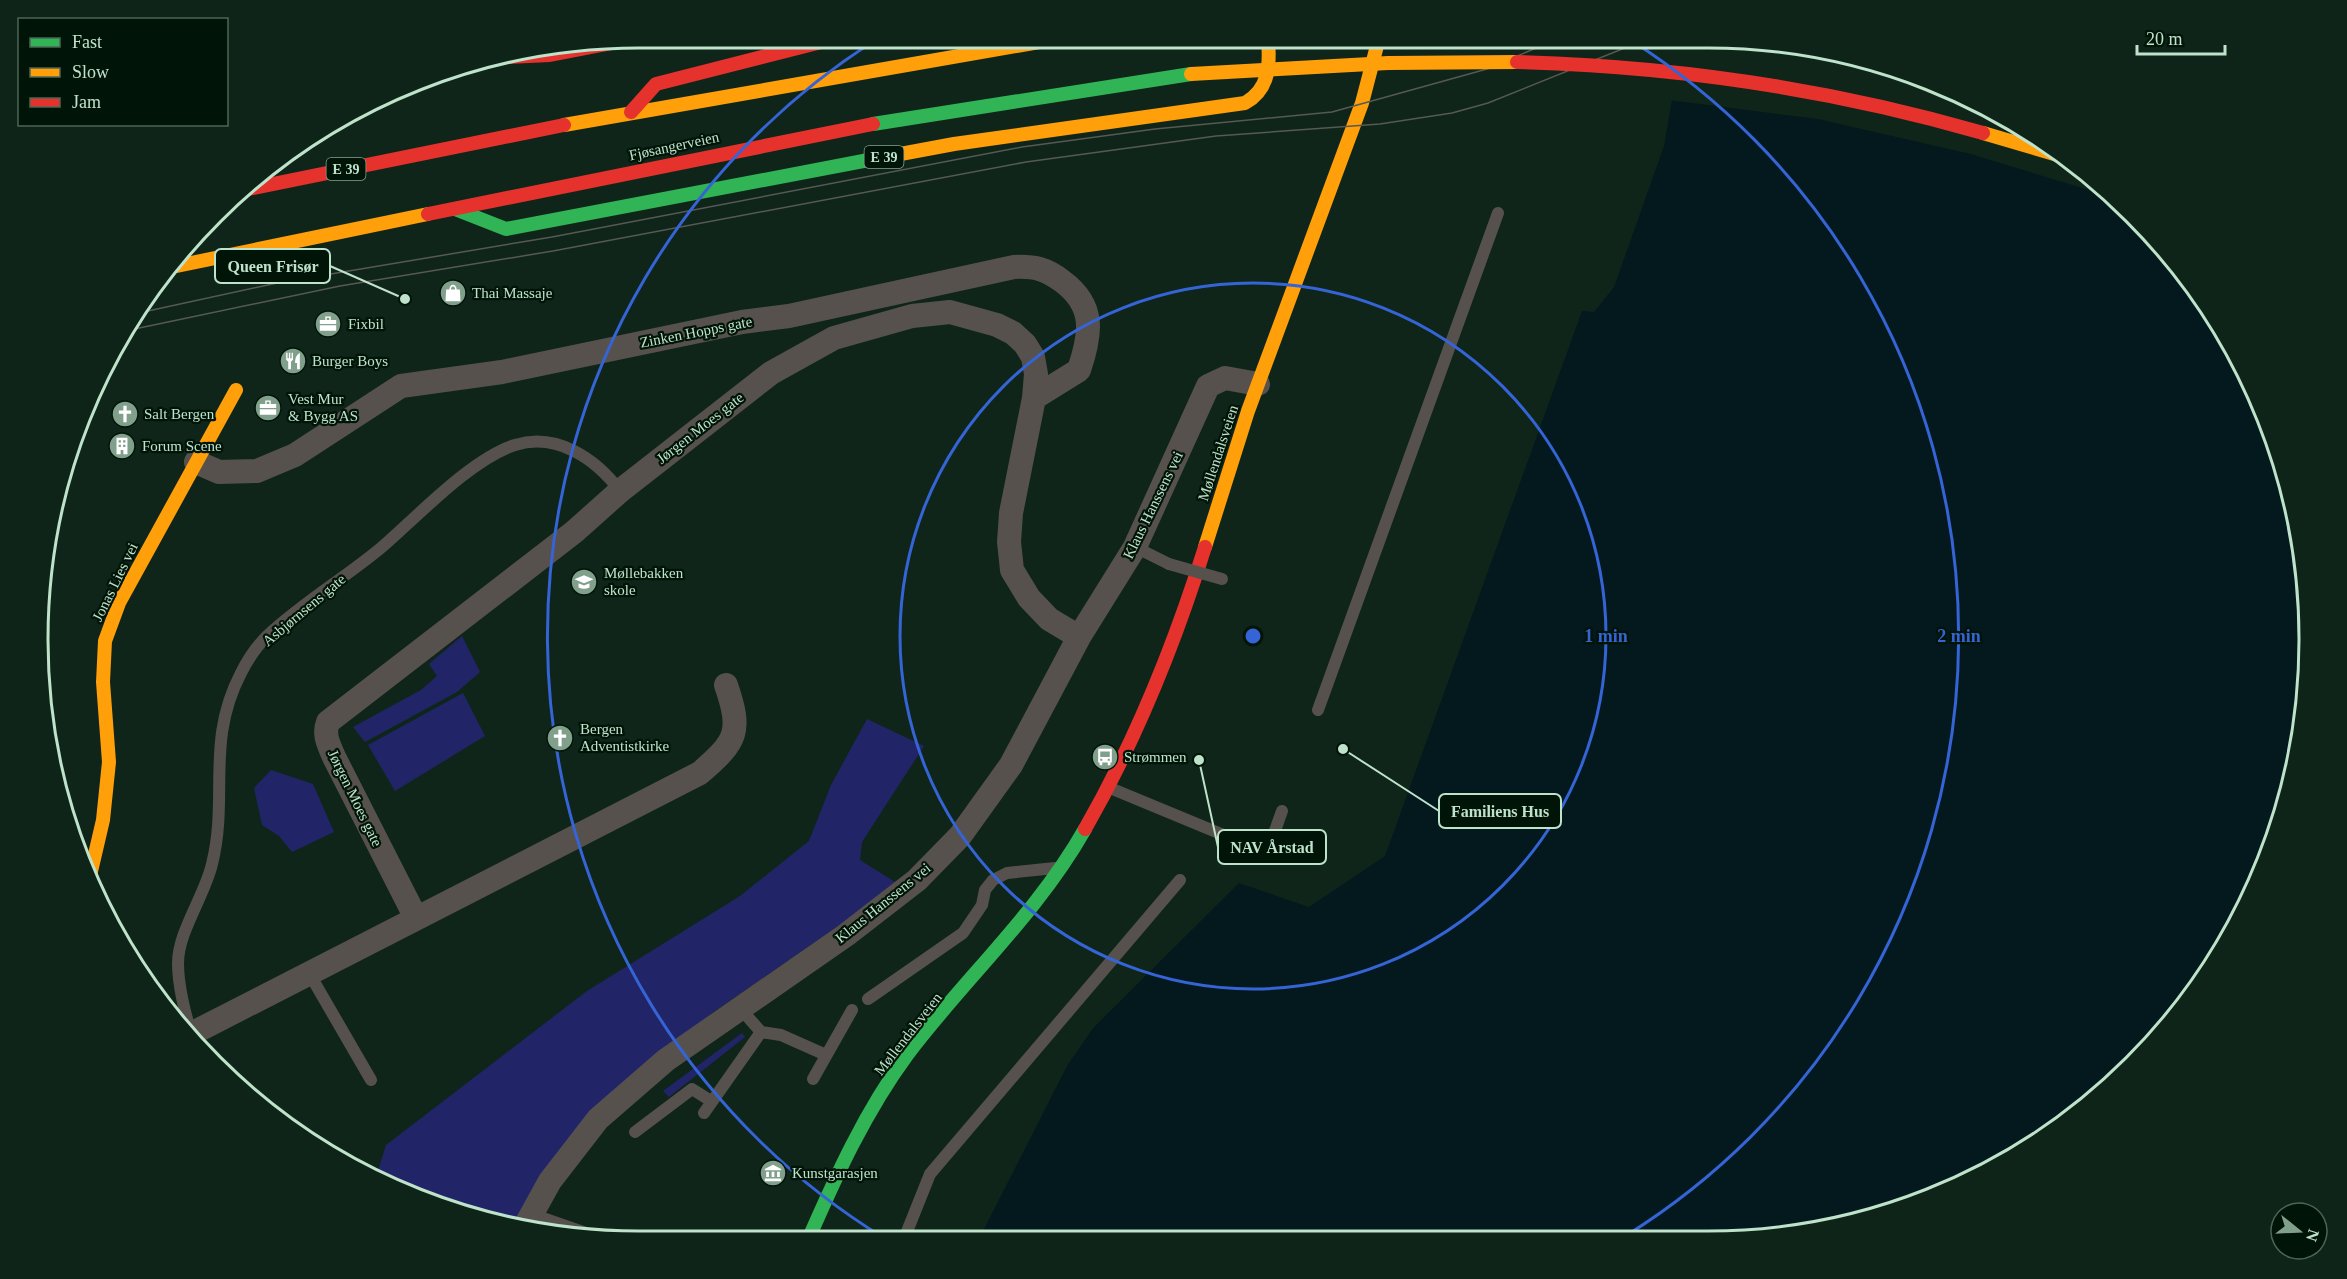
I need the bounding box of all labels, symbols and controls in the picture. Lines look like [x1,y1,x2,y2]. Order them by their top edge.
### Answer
legend [18,18,228,126]
scale bar [2137,18,2226,56]
text: 20 m [2146,29,2183,49]
text: Fast [72,32,102,52]
text: Slow [72,62,109,82]
text: Jam [72,92,101,112]
street label: Fjøsangerveien [628,129,721,163]
road number: E 39 [864,146,904,168]
road number: E 39 [326,158,366,180]
callout: Queen Frisør [215,249,330,283]
text: Queen Frisør [227,258,319,275]
shop icon: Thai Massaje [438,278,468,308]
place label: Thai Massaje [472,285,553,301]
office icon: Fixbil [313,309,343,339]
street label: Zinken Hopps gate [638,313,754,351]
place label: Fixbil [348,316,384,332]
restaurant icon: Burger Boys [278,346,308,376]
place label: Burger Boys [312,353,388,369]
street label: Jørgen Moes gate [653,389,747,467]
place label: Vest Mur & Bygg AS [288,391,358,424]
office icon: Vest Mur & Bygg AS [253,393,283,423]
church icon: Salt Bergen [110,399,140,429]
street label: Møllendalsveien [1195,403,1241,503]
place label: Salt Bergen [144,406,215,422]
building icon: Forum Scene [107,431,137,461]
place label: Forum Scene [142,438,222,454]
street label: Klaus Hanssens vei [1120,449,1186,561]
street label: Jonas Lies vei [89,540,141,624]
place label: Møllebakken skole [604,565,684,598]
school or university icon: Møllebakken skole [569,567,599,597]
street label: Asbjørnsens gate [259,571,349,649]
centre of rings [1243,626,1263,646]
text: 1 min [1584,626,1628,646]
text: 2 min [1937,626,1981,646]
place label: Bergen Adventistkirke [580,721,669,754]
church icon: Bergen Adventistkirke [545,723,575,753]
bus stop icon: Strømmen [1090,742,1120,772]
street label: Jørgen Moes gate [325,747,385,849]
place label: Strømmen [1124,749,1187,765]
callout: Familiens Hus [1439,794,1561,828]
text: Familiens Hus [1451,803,1549,820]
callout: NAV Årstad [1218,830,1326,864]
text: NAV Årstad [1230,839,1314,856]
street label: Klaus Hanssens vei [832,860,934,946]
street label: Møllendalsveien [871,989,945,1078]
museum icon: Kunstgarasjen [758,1158,788,1188]
place label: Kunstgarasjen [792,1165,878,1181]
north arrow [2269,1201,2329,1261]
text: N [2303,1227,2323,1244]

